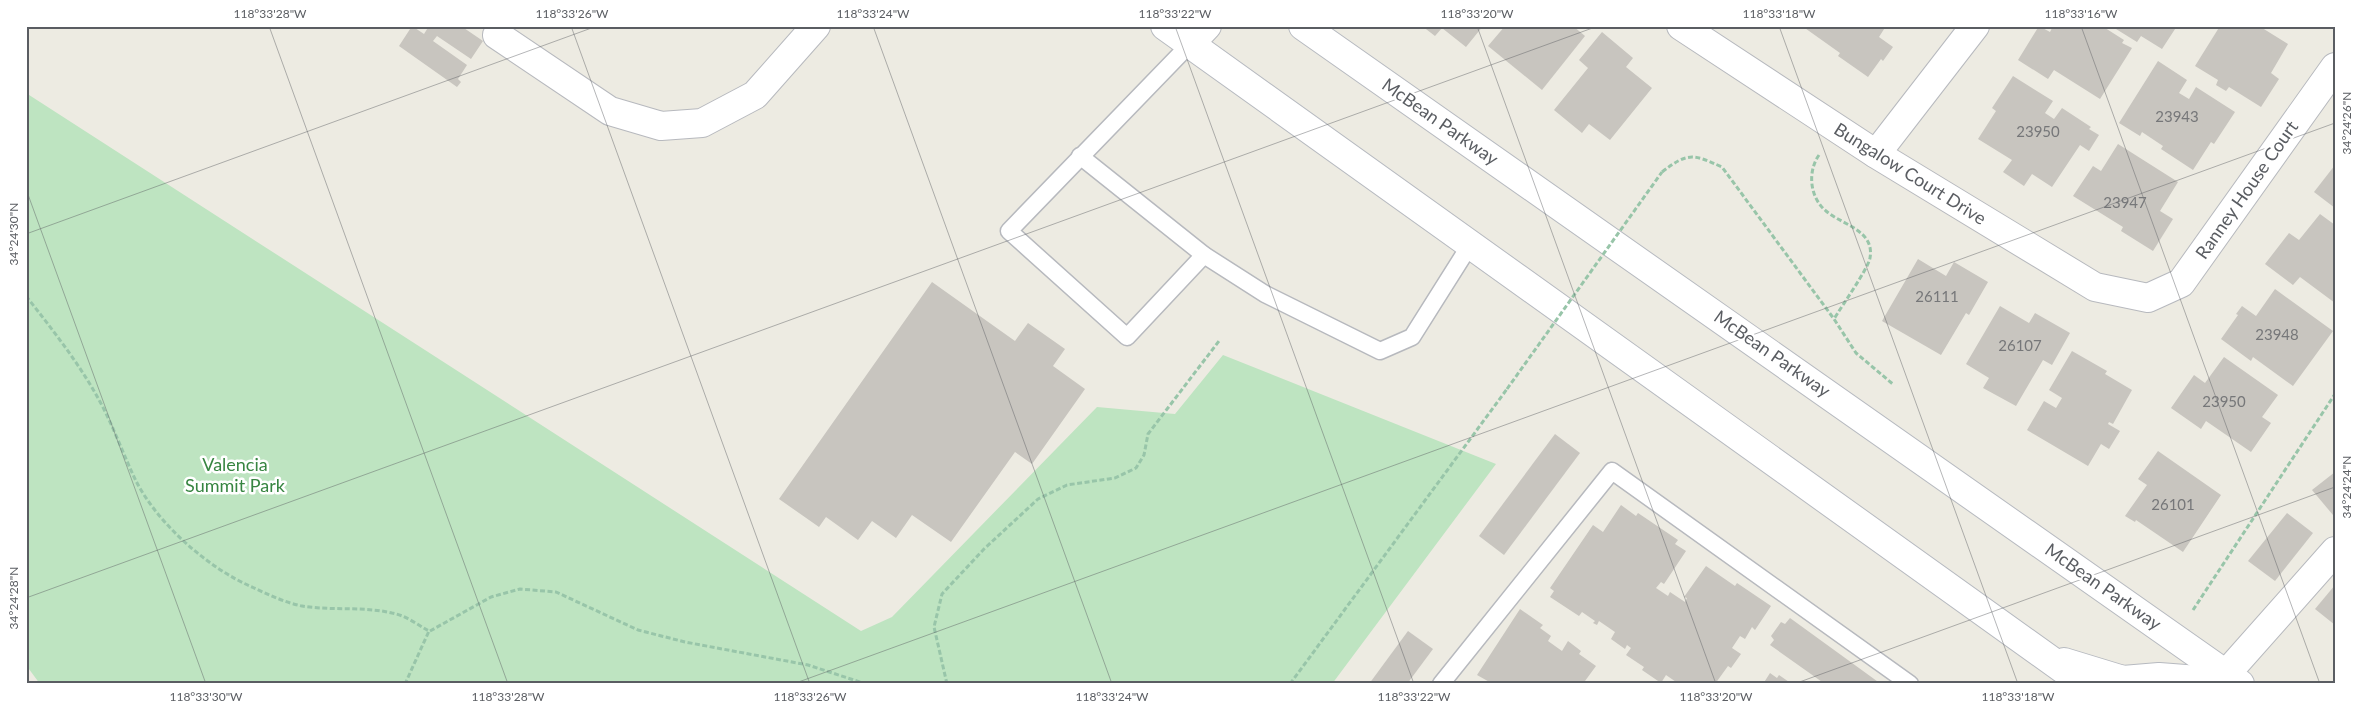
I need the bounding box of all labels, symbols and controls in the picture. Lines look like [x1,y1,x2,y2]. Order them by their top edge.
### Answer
text: 118°33'28"W [233,6,307,21]
text: 118°33'26"W [535,6,609,21]
text: 118°33'24"W [836,6,910,21]
text: 118°33'22"W [1138,6,1212,21]
text: 118°33'20"W [1440,6,1514,21]
text: 118°33'18"W [1742,6,1816,21]
text: 118°33'16"W [2044,6,2118,21]
street label: McBean Parkway [1378,73,1503,170]
text: 34°24'26"N [2339,92,2354,154]
house number: 23943 [2155,107,2199,125]
street label: Ranney House Court [2190,116,2302,263]
street label: Bungalow Court Drive [1830,117,1991,229]
house number: 23950 [2016,122,2060,140]
house number: 23947 [2103,193,2147,211]
text: 34°24'30"N [6,203,21,265]
house number: 26111 [1915,287,1959,305]
street label: McBean Parkway [1710,305,1835,402]
house number: 23948 [2255,325,2299,343]
house number: 26107 [1998,336,2042,354]
house number: 23950 [2202,392,2246,410]
park label: Valencia Summit Park [185,453,286,496]
text: 34°24'24"N [2339,456,2354,518]
house number: 26101 [2151,495,2195,513]
street label: McBean Parkway [2041,538,2166,635]
text: 34°24'28"N [6,567,21,629]
text: 118°33'30"W [169,689,243,704]
text: 118°33'28"W [471,689,545,704]
text: 118°33'26"W [773,689,847,704]
text: 118°33'24"W [1075,689,1149,704]
text: 118°33'22"W [1377,689,1451,704]
text: 118°33'20"W [1679,689,1753,704]
text: 118°33'18"W [1981,689,2055,704]

